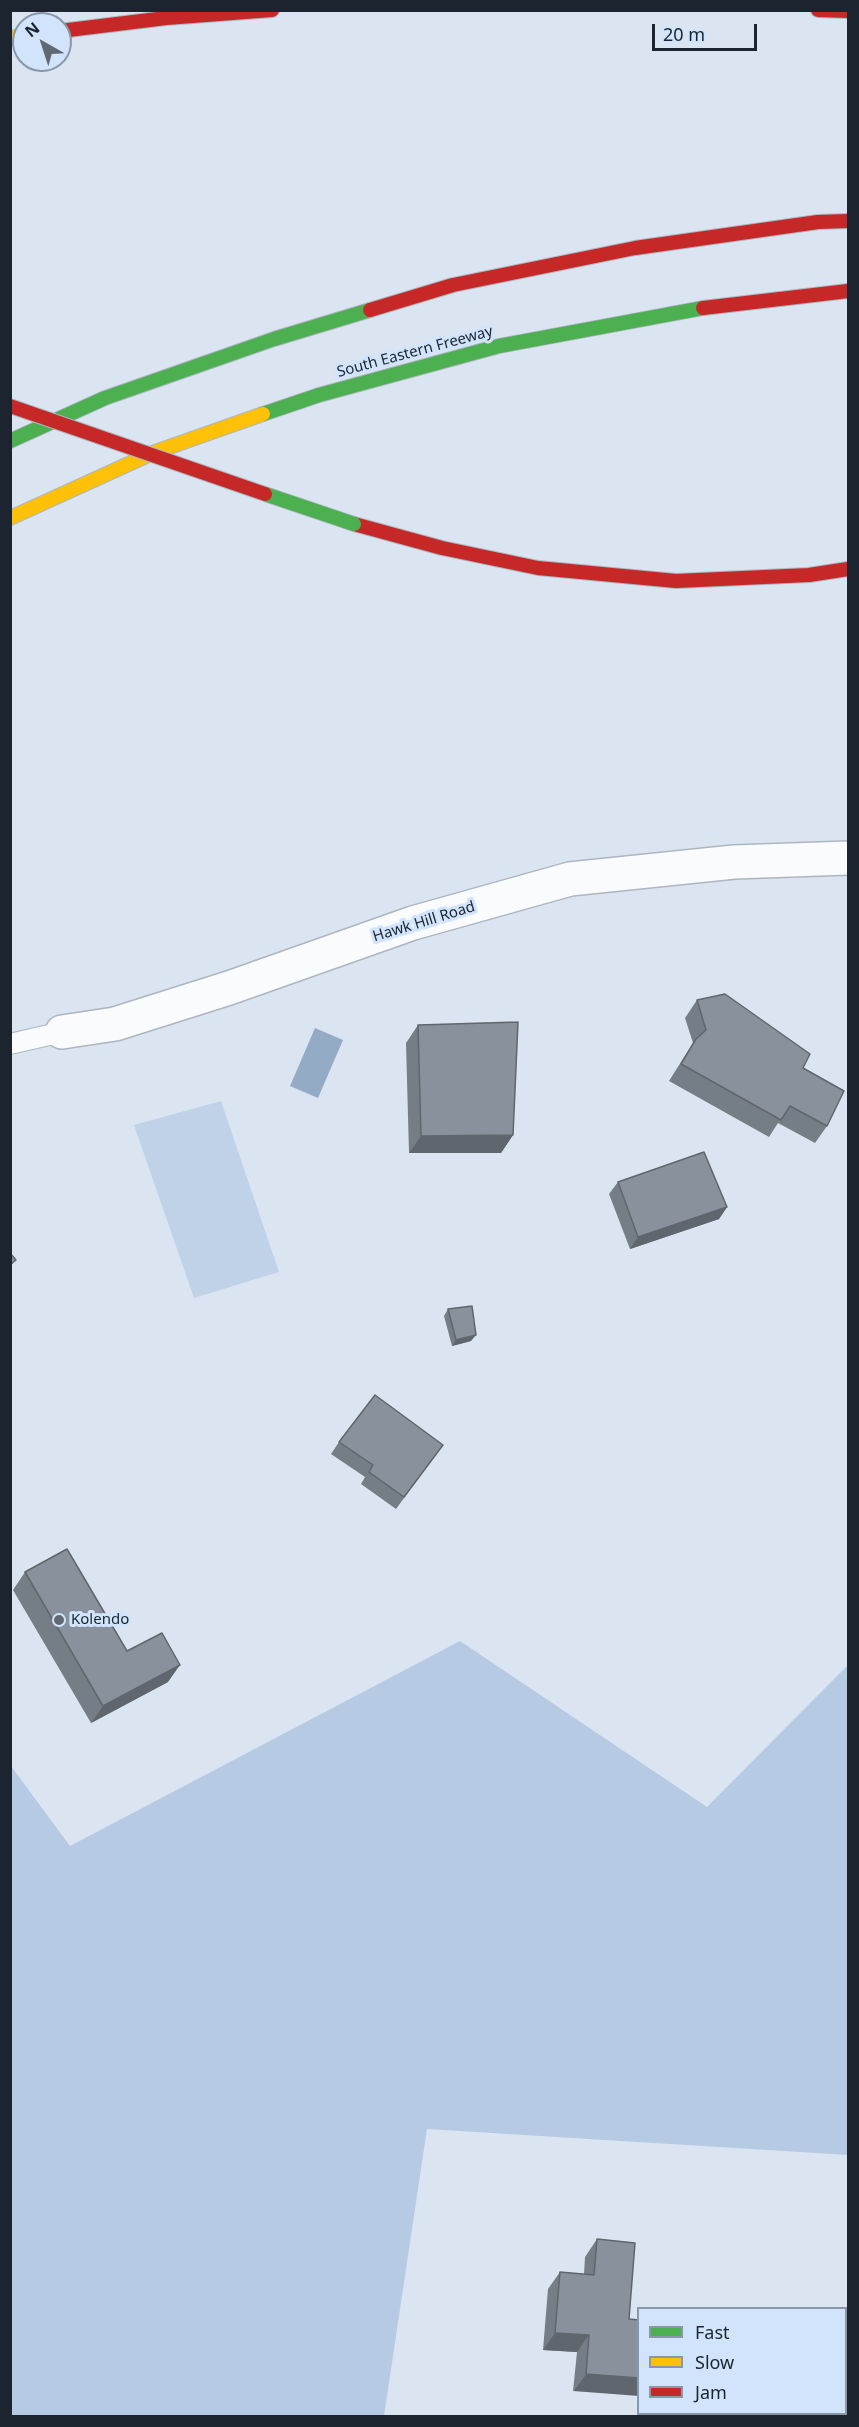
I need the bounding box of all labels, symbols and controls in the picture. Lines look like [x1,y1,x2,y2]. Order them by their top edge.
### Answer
north arrow [12,12,72,72]
scale bar [655,12,760,50]
text: N [20,17,44,42]
text: 20 m [663,22,705,46]
street label: South Eastern Freeway [335,323,495,381]
street label: Hawk Hill Road [371,898,477,946]
place label: Kolendo [71,1611,129,1629]
marker: Kolendo [52,1613,66,1627]
legend [637,2307,847,2415]
text: Fast [695,2320,730,2344]
text: Slow [695,2350,734,2374]
text: Jam [695,2380,727,2404]

